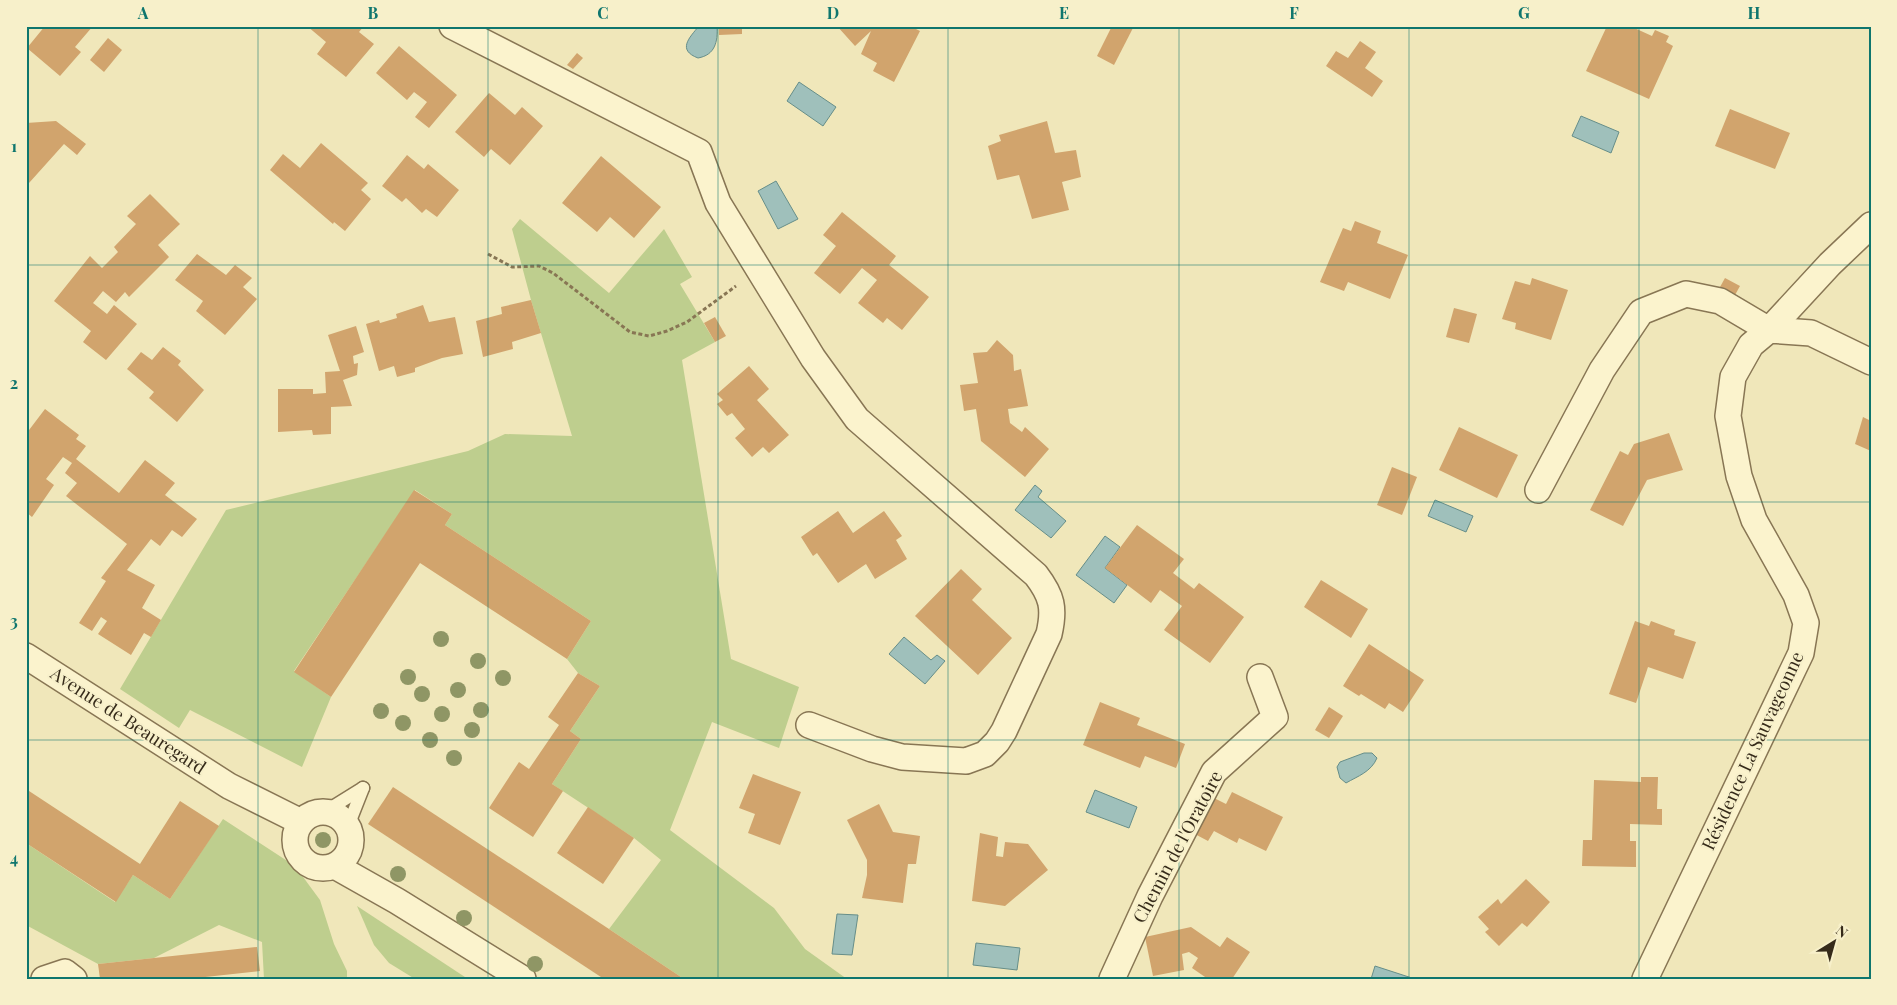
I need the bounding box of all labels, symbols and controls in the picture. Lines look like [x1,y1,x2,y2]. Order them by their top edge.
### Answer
text: A [137,2,149,23]
text: B [368,2,379,23]
text: C [597,2,609,23]
text: D [827,2,839,23]
text: E [1059,2,1069,23]
text: F [1289,2,1299,23]
text: G [1518,2,1530,23]
text: H [1748,2,1761,23]
text: 1 [11,135,17,156]
text: 2 [10,372,18,393]
text: 3 [10,610,18,631]
street label: Résidence La Sauvageonne [1696,648,1809,854]
street label: Avenue de Beauregard [45,660,211,780]
street label: Chemin de l'Oratoire [1127,766,1227,927]
text: 4 [10,847,18,868]
north arrow [1810,918,1860,968]
text: N [1832,921,1852,942]

